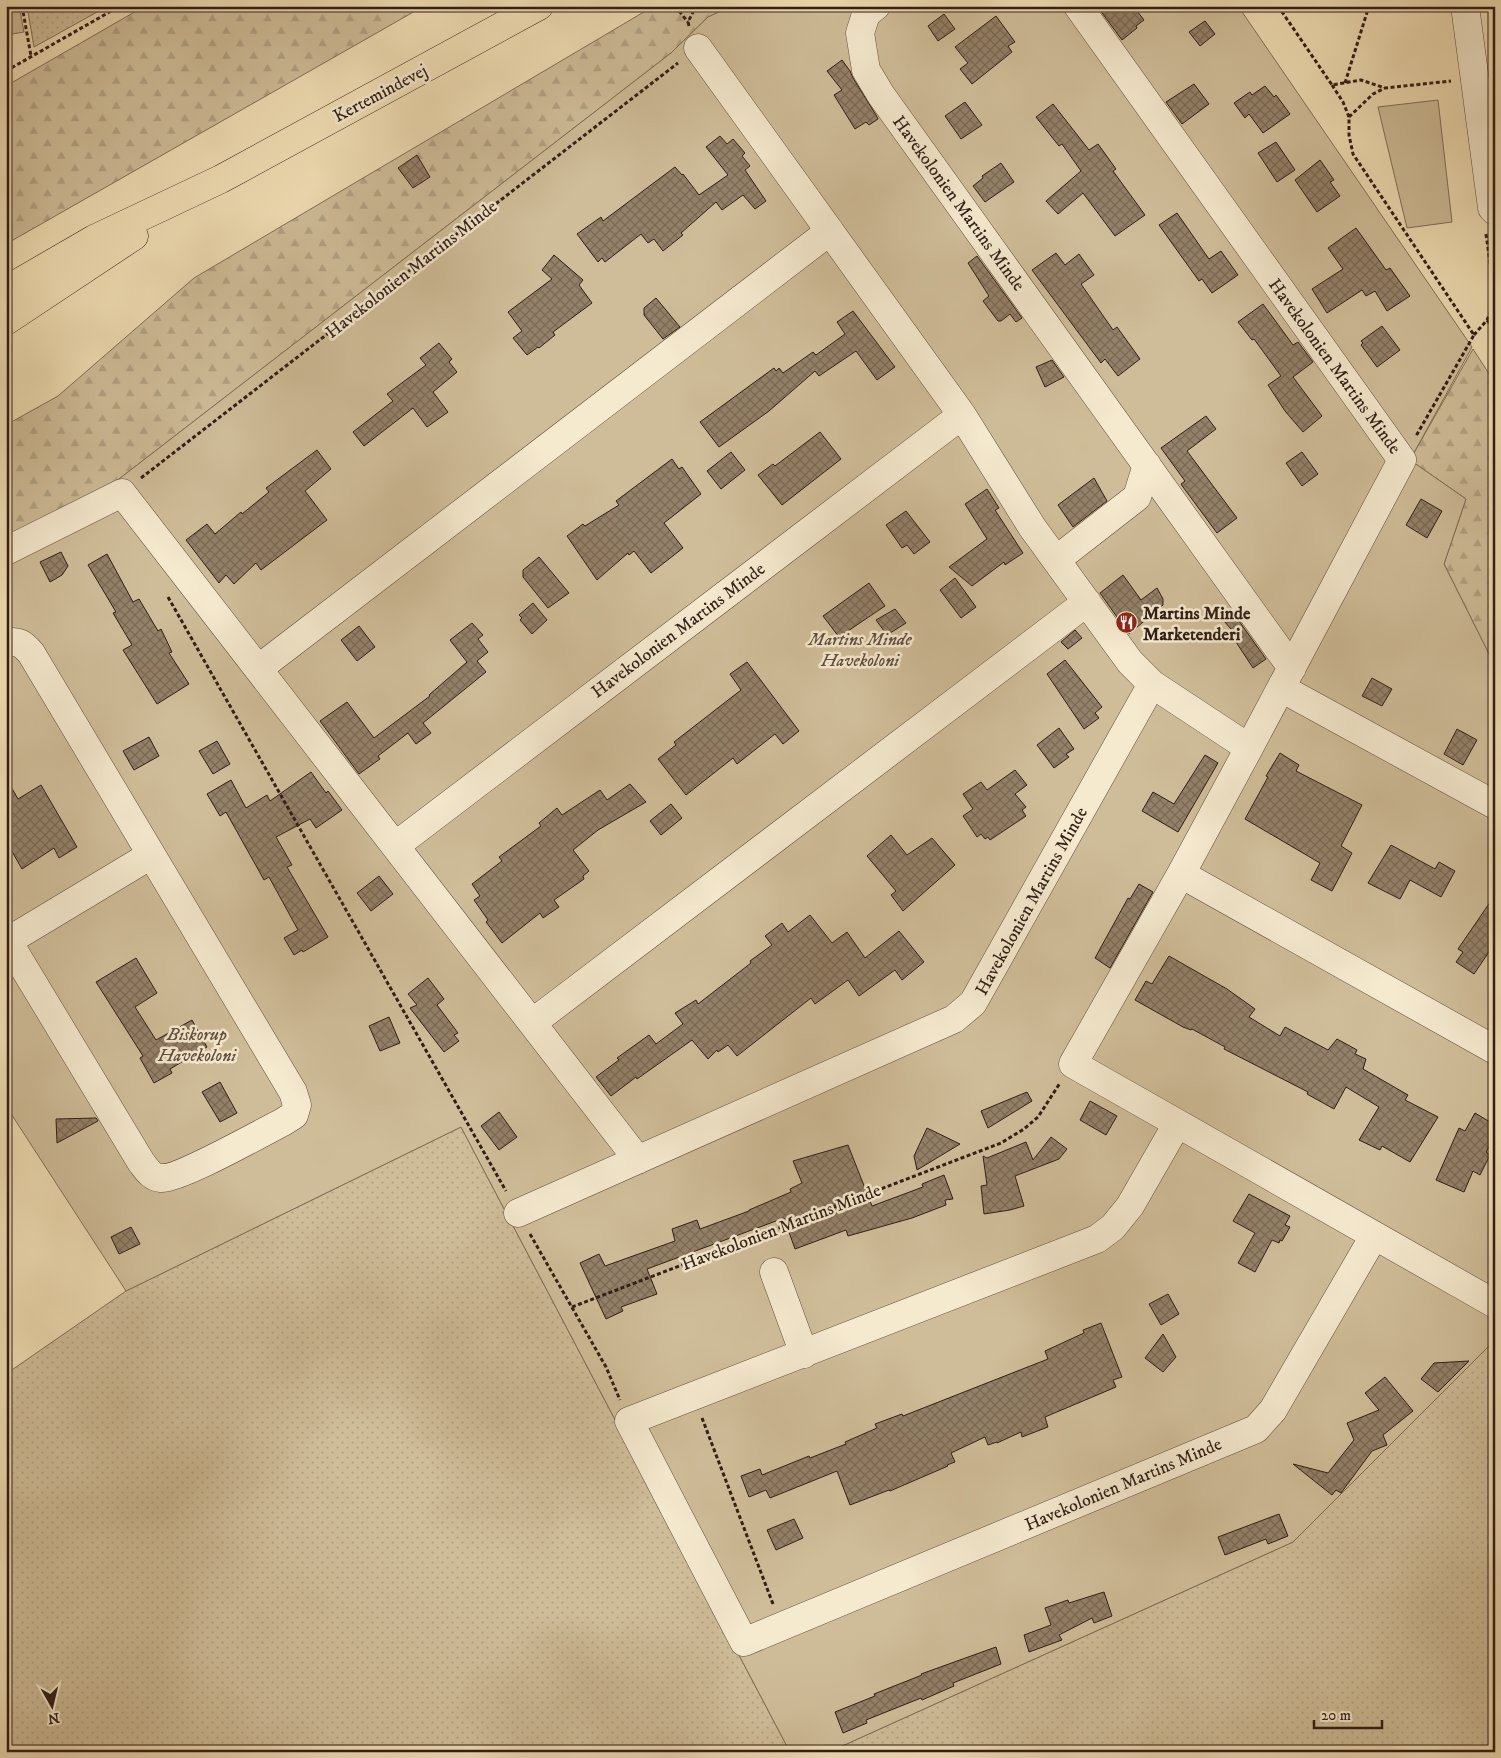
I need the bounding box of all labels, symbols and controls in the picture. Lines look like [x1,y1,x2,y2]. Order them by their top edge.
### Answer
street label: Kertemindevej [330,60,431,128]
street label: Havekolonien Martins Minde [887,111,1029,296]
street label: Havekolonien Martins Minde [321,196,502,344]
street label: Havekolonien Martins Minde [1263,274,1405,459]
street label: Havekolonien Martins Minde [587,558,770,703]
place label: Martins Minde Marketenderi [1143,603,1251,646]
restaurant icon: Martins Minde Marketenderi [1115,611,1139,635]
park label: Martins Minde Havekoloni [807,629,912,672]
street label: Havekolonien Martins Minde [971,804,1093,999]
park label: Biskorup Havekoloni [157,1024,237,1067]
street label: Havekolonien Martins Minde [679,1180,884,1276]
street label: Havekolonien Martins Minde [1022,1433,1225,1536]
north arrow [28,1680,78,1730]
scale bar [1314,1698,1381,1730]
text: 20 m [1321,1706,1351,1725]
text: N [46,1708,61,1728]

